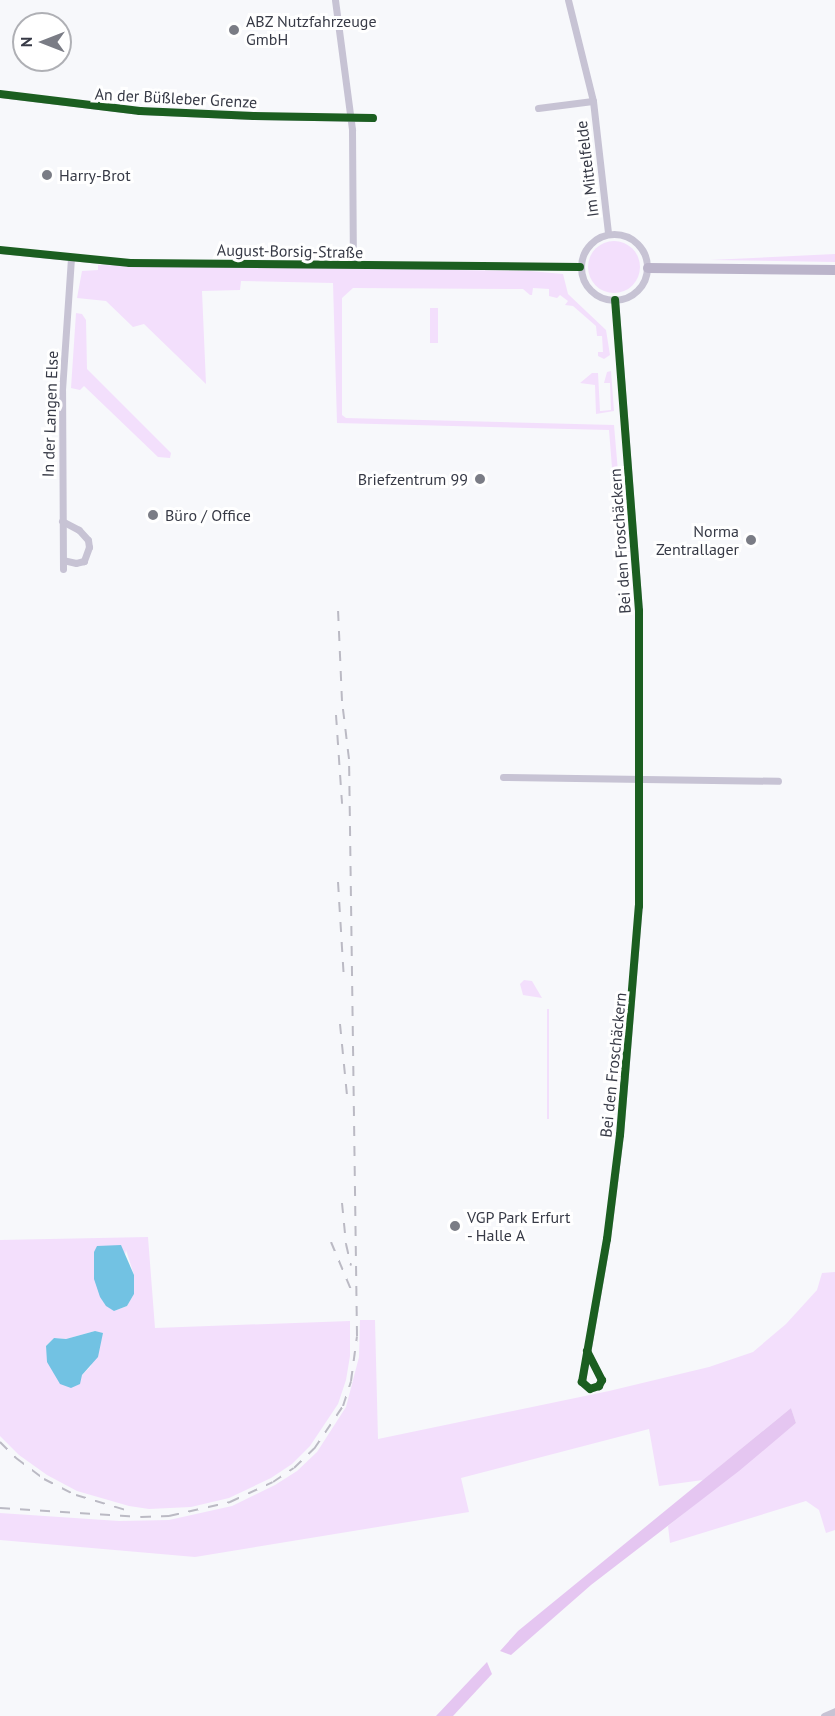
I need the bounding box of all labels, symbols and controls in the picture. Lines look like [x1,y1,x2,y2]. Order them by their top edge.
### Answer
place label: ABZ Nutzfahrzeuge GmbH [246,11,377,49]
north arrow [12,12,72,72]
marker: ABZ Nutzfahrzeuge GmbH [227,23,241,37]
text: N [16,37,36,47]
street label: An der Büßleber Grenze [94,84,258,112]
street label: Im Mittelfelde [572,120,602,218]
place label: Harry-Brot [59,165,131,185]
marker: Harry-Brot [40,168,54,182]
street label: August-Borsig-Straße [217,240,363,262]
street label: In der Langen Else [38,350,62,478]
street label: Bei den Froschäckern [605,468,635,614]
place label: Briefzentrum 99 [358,469,468,489]
marker: Briefzentrum 99 [473,472,487,486]
place label: Büro / Office [165,505,251,525]
marker: Büro / Office [146,508,160,522]
place label: Norma Zentrallager [656,521,739,559]
marker: Norma Zentrallager [744,533,758,547]
street label: Bei den Froschäckern [596,992,630,1138]
place label: VGP Park Erfurt - Halle A [467,1207,571,1245]
marker: VGP Park Erfurt - Halle A [448,1219,462,1233]

